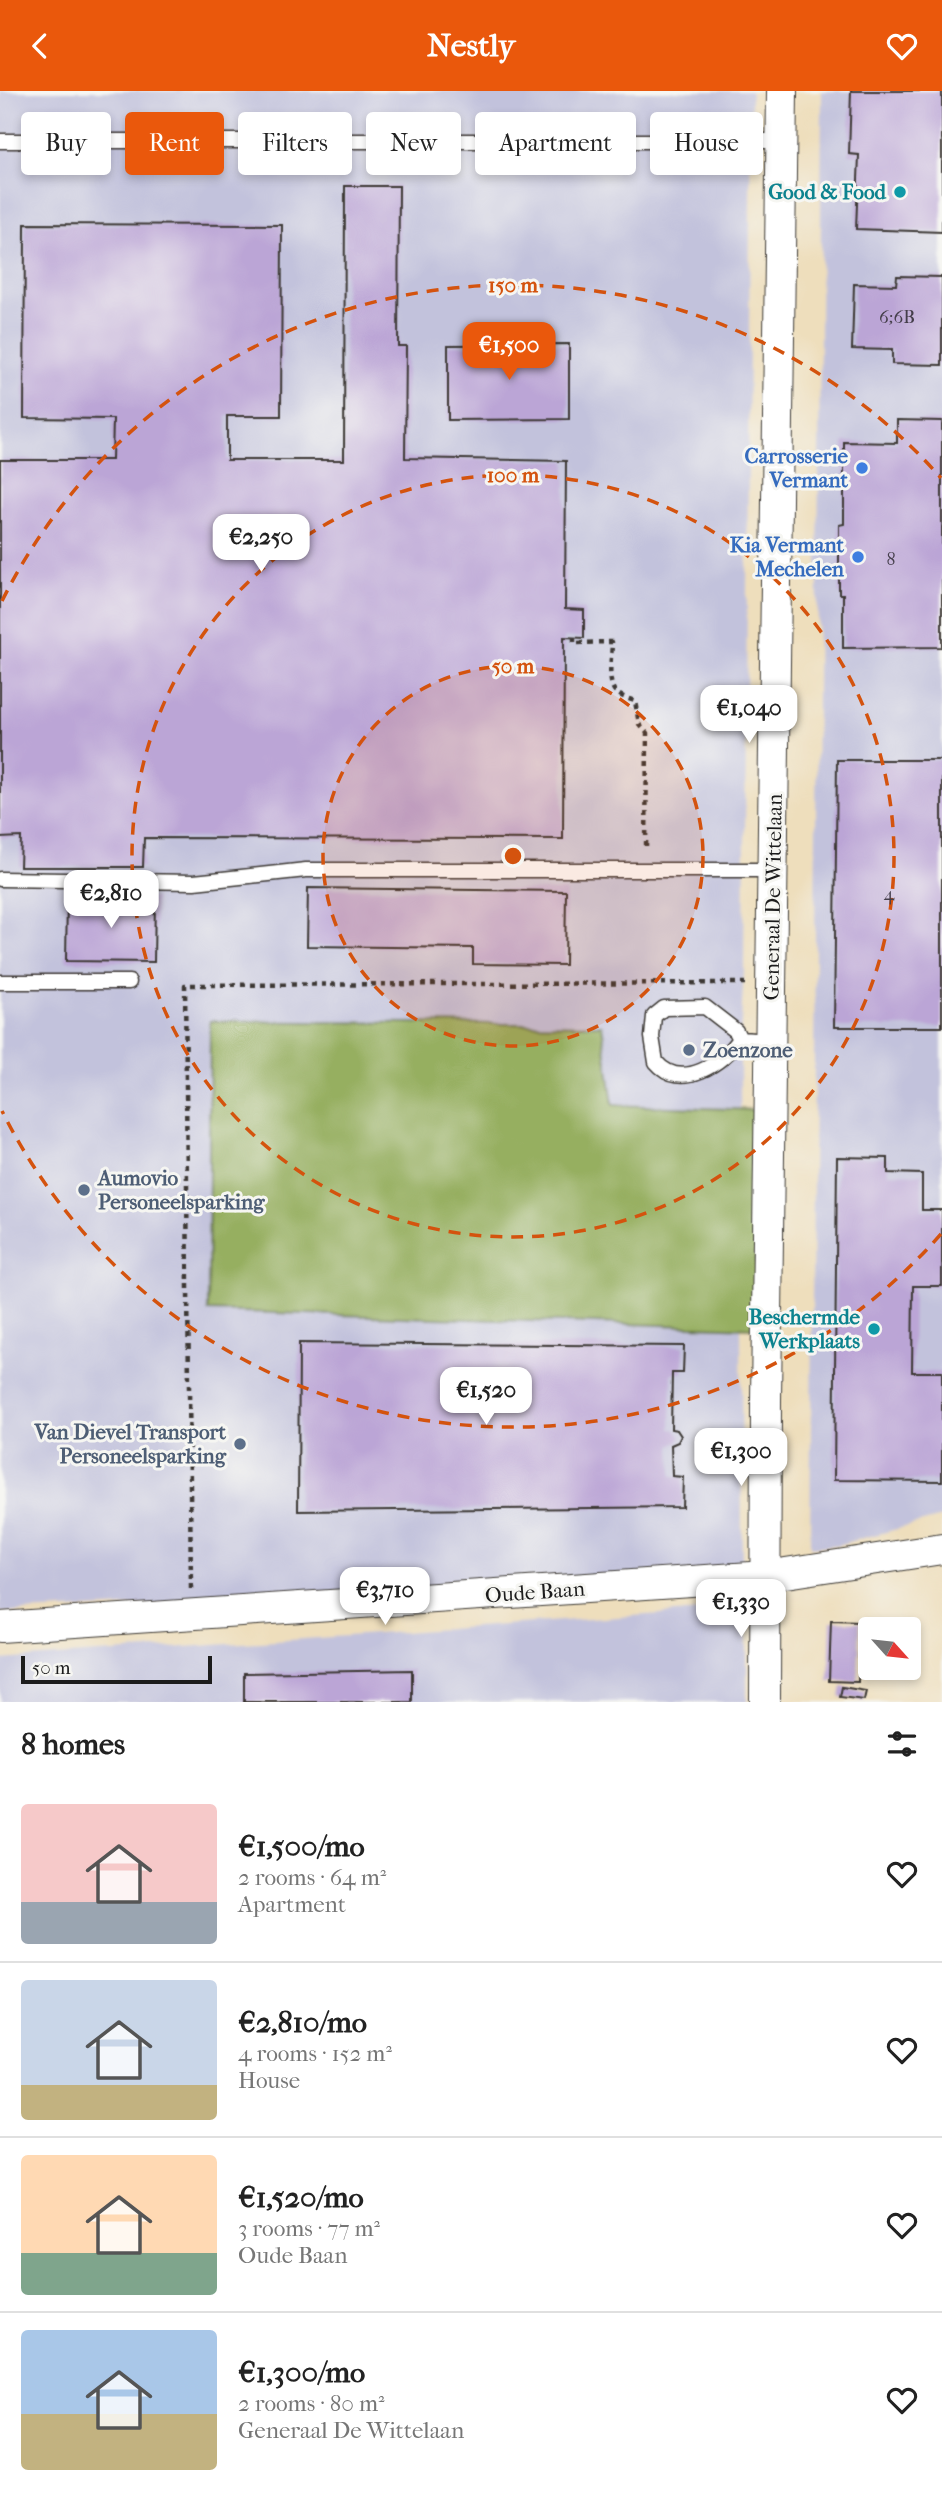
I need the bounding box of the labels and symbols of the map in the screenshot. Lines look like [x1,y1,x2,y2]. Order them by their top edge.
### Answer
place label: Good & Food [768,180,887,204]
marker: Good & Food [892,184,908,200]
text: 150 m [488,273,539,297]
house number: 6;6B [879,307,915,328]
pin: €1,500 [452,323,566,382]
place label: Carrosserie Vermant [745,444,849,492]
marker: Carrosserie Vermant [854,460,870,476]
text: 100 m [487,463,540,487]
pin: €2,250 [204,515,318,574]
place label: Kia Vermant Mechelen [730,533,845,581]
marker: Kia Vermant Mechelen [850,549,866,565]
house number: 8 [886,549,896,570]
text: 50 m [492,654,535,678]
pin: €1,040 [692,685,806,745]
street label: Generaal De Wittelaan [759,794,787,1000]
centre of rings [501,844,525,868]
pin: €2,810 [54,871,168,930]
house number: 4 [884,884,895,905]
place label: Zoenzone [703,1038,793,1062]
marker: Zoenzone [681,1042,697,1058]
place label: Aumovio Personeelsparking [96,1166,265,1214]
marker: Aumovio Personeelsparking [76,1182,92,1198]
place label: Beschermde Werkplaats [749,1305,861,1353]
marker: Beschermde Werkplaats [866,1321,882,1337]
pin: €1,520 [429,1367,543,1427]
place label: Van Dievel Transport Personeelsparking [34,1420,227,1468]
pin: €1,300 [684,1429,798,1488]
marker: Van Dievel Transport Personeelsparking [232,1436,248,1452]
pin: €3,710 [328,1567,442,1627]
street label: Oude Baan [484,1577,586,1607]
pin: €1,330 [684,1579,798,1639]
north arrow [858,1617,920,1680]
scale bar [21,1653,212,1685]

